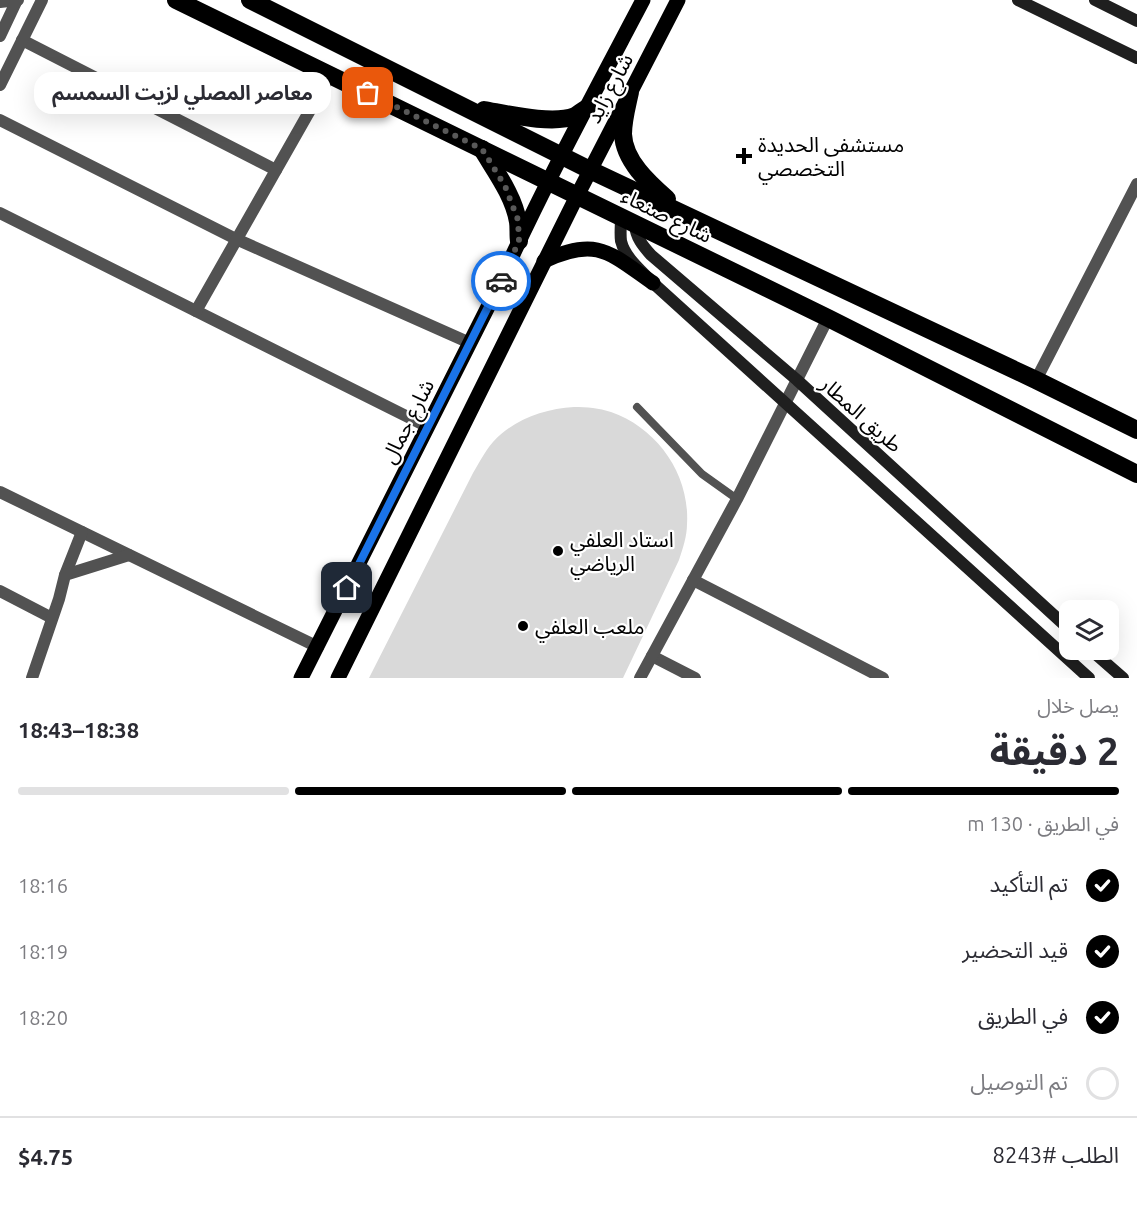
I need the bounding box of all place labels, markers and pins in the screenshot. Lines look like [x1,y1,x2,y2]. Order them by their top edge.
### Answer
pin [342,67,393,118]
callout: معاصر المصلي لزيت السمسم [35,72,332,114]
place label: مستشفى الحديدة التخصصي [758,132,904,185]
marker: مستشفى الحديدة التخصصي [735,147,753,165]
place label: استاد العلفي الرياضي [570,527,674,580]
marker: استاد العلفي الرياضي [551,544,565,558]
pin [321,562,372,613]
place label: ملعب العلفي [535,614,645,643]
marker: ملعب العلفي [516,619,530,633]

